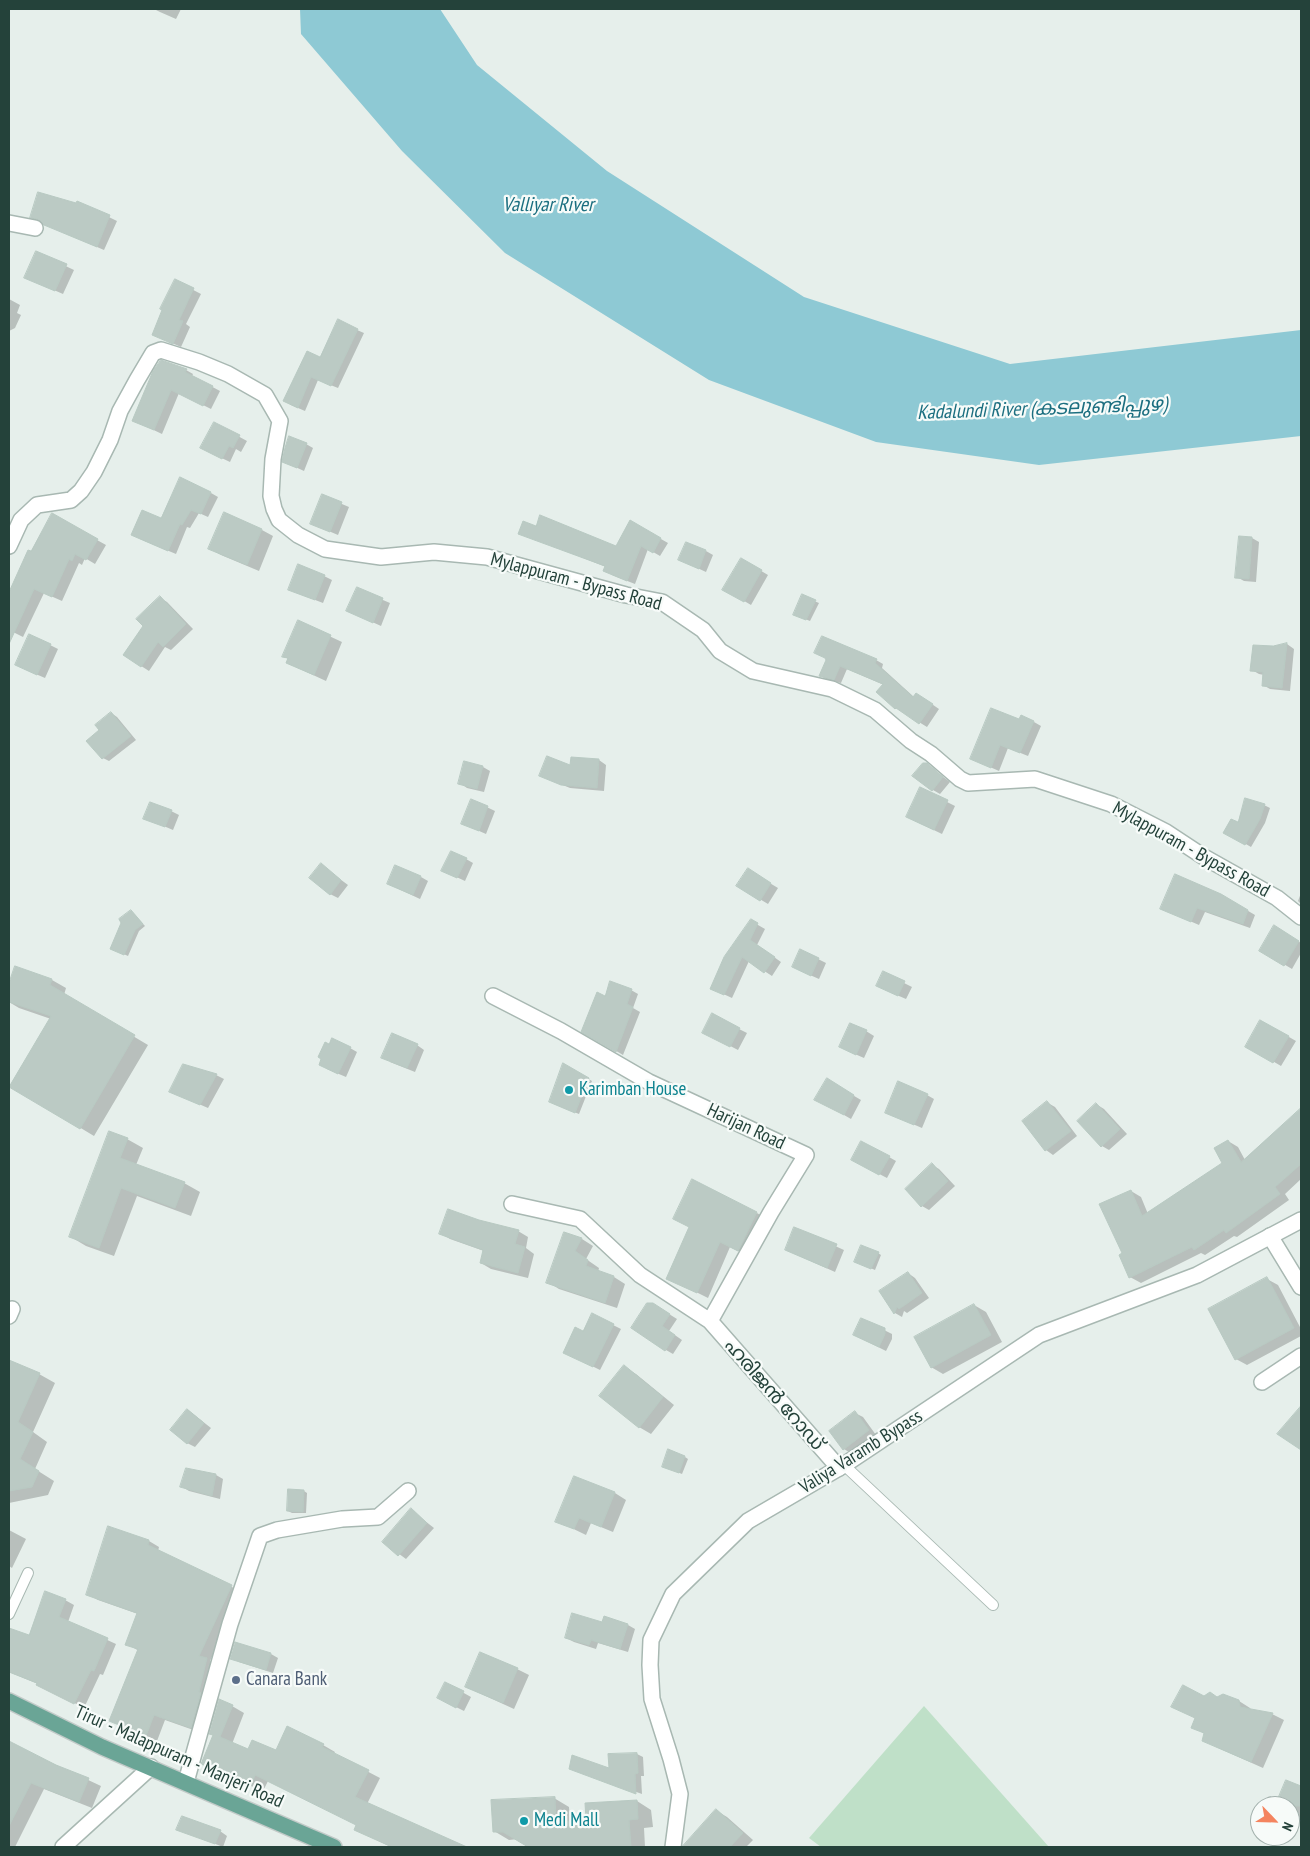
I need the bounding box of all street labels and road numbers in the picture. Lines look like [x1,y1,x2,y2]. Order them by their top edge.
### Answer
street label: Mylappuram - Bypass Road [488,548,664,616]
street label: Mylappuram - Bypass Road [1108,797,1274,903]
street label: Harijan Road [703,1099,789,1155]
street label: ഹരിജൻ റോഡ് [720,1335,828,1455]
street label: Valiya Varamb Bypass [795,1405,927,1499]
street label: Tirur - Malappuram - Manjeri Road [71,1701,287,1813]

